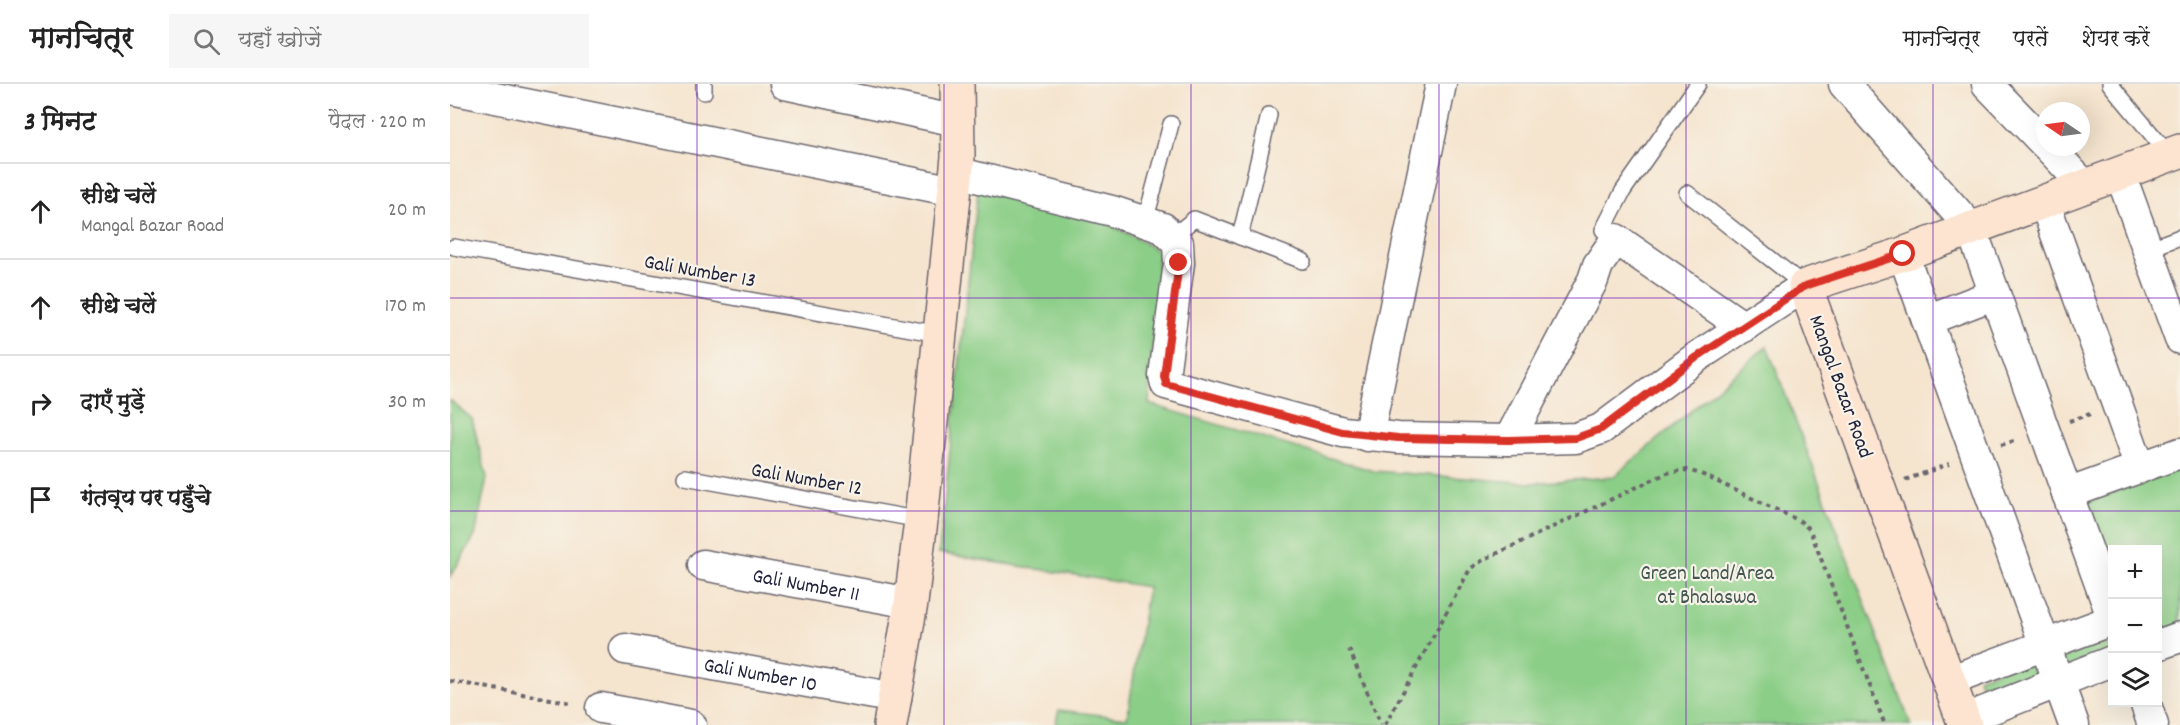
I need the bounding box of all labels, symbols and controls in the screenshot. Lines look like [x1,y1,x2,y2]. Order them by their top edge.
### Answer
search box [169,14,589,68]
text: मानचित्र [30,21,133,61]
icon: search [190,25,223,58]
text: यहाँ खोजें [238,26,321,57]
text: मानचित्र [1903,26,1980,56]
text: परतें [2013,26,2048,56]
text: शेयर करें [2081,26,2150,56]
north arrow [2036,102,2090,156]
text: 3 मिनट [24,105,96,142]
text: पैदल · 220 m [328,109,426,137]
text: सीधे चलें [81,182,156,213]
icon: ahead [24,195,57,228]
text: 20 m [388,197,426,225]
text: Mangal Bazar Road [81,213,224,241]
route start [1889,240,1915,266]
street label: Gali Number 13 [641,248,758,298]
route end [1165,249,1191,275]
icon: ahead [24,291,57,324]
text: सीधे चलें [81,292,156,323]
text: 170 m [385,293,426,321]
street label: Mangal Bazar Road [1799,311,1879,463]
icon: right [24,387,57,420]
text: दाएँ मुड़ें [81,388,145,419]
text: 30 m [388,389,426,417]
street label: Gali Number 12 [748,456,865,506]
icon: arrive [24,483,57,516]
text: गंतव्य पर पहुँचे [81,484,211,515]
map controls [2108,545,2162,707]
button: + [2108,545,2162,599]
park label: Green Land/Area at Bhalaswa [1640,560,1775,614]
street label: Gali Number 11 [750,562,862,611]
button: − [2108,599,2162,653]
street label: Gali Number 10 [701,652,820,701]
button: layers [2108,653,2162,707]

